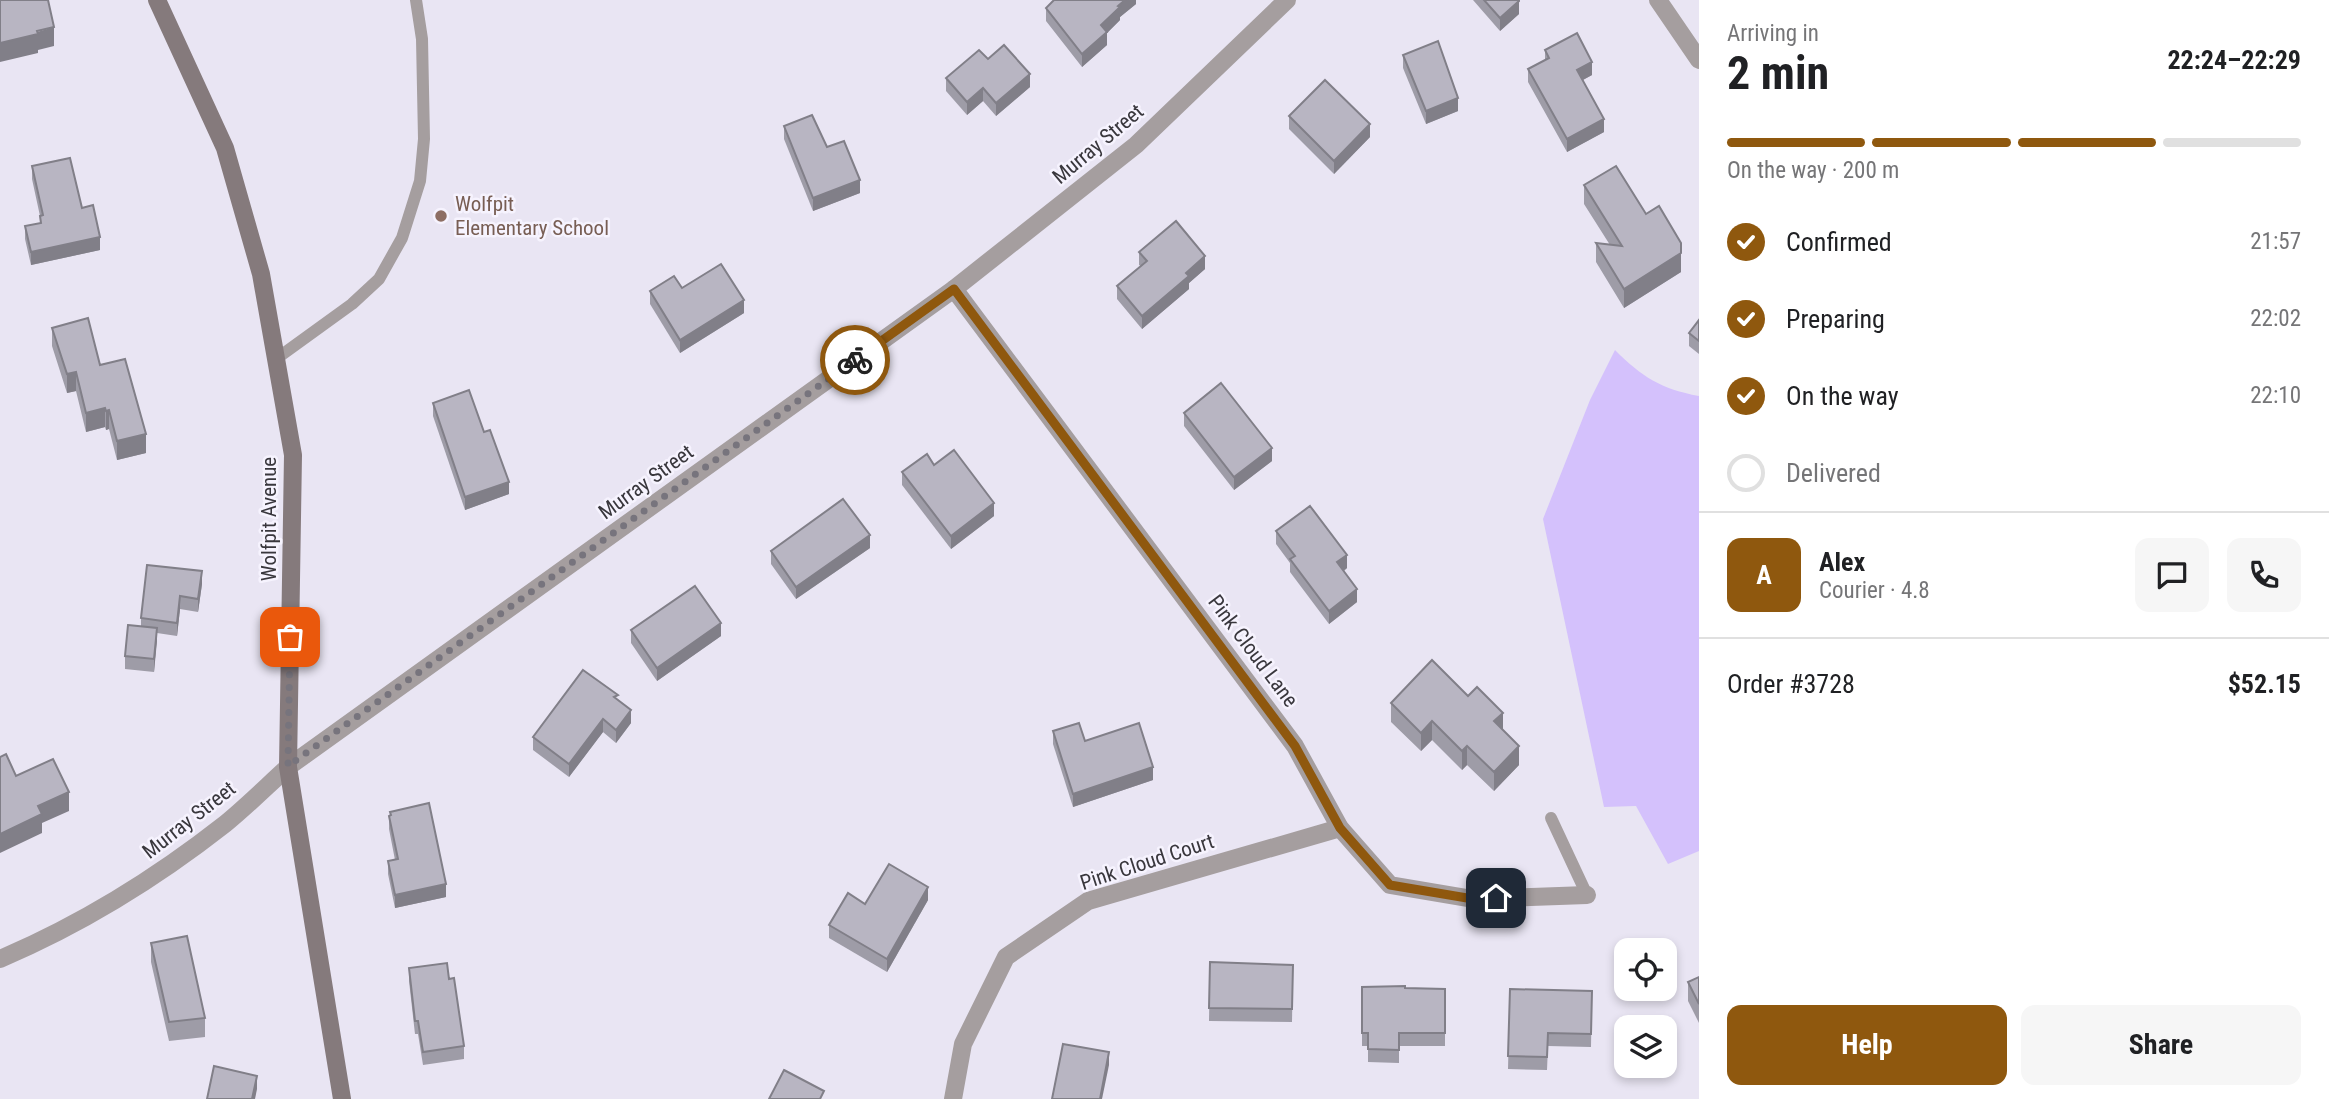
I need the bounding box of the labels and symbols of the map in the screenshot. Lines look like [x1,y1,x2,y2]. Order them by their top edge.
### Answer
street label: Murray Street [1048,99,1148,189]
place label: Wolfpit Elementary School [455,192,609,240]
marker: Wolfpit Elementary School [433,208,449,224]
courier [820,325,890,395]
street label: Murray Street [594,440,698,524]
street label: Wolfpit Avenue [257,457,281,581]
street label: Pink Cloud Lane [1203,590,1303,712]
pin [260,607,320,667]
street label: Murray Street [138,776,240,864]
street label: Pink Cloud Court [1077,829,1217,895]
pin [1466,868,1526,928]

